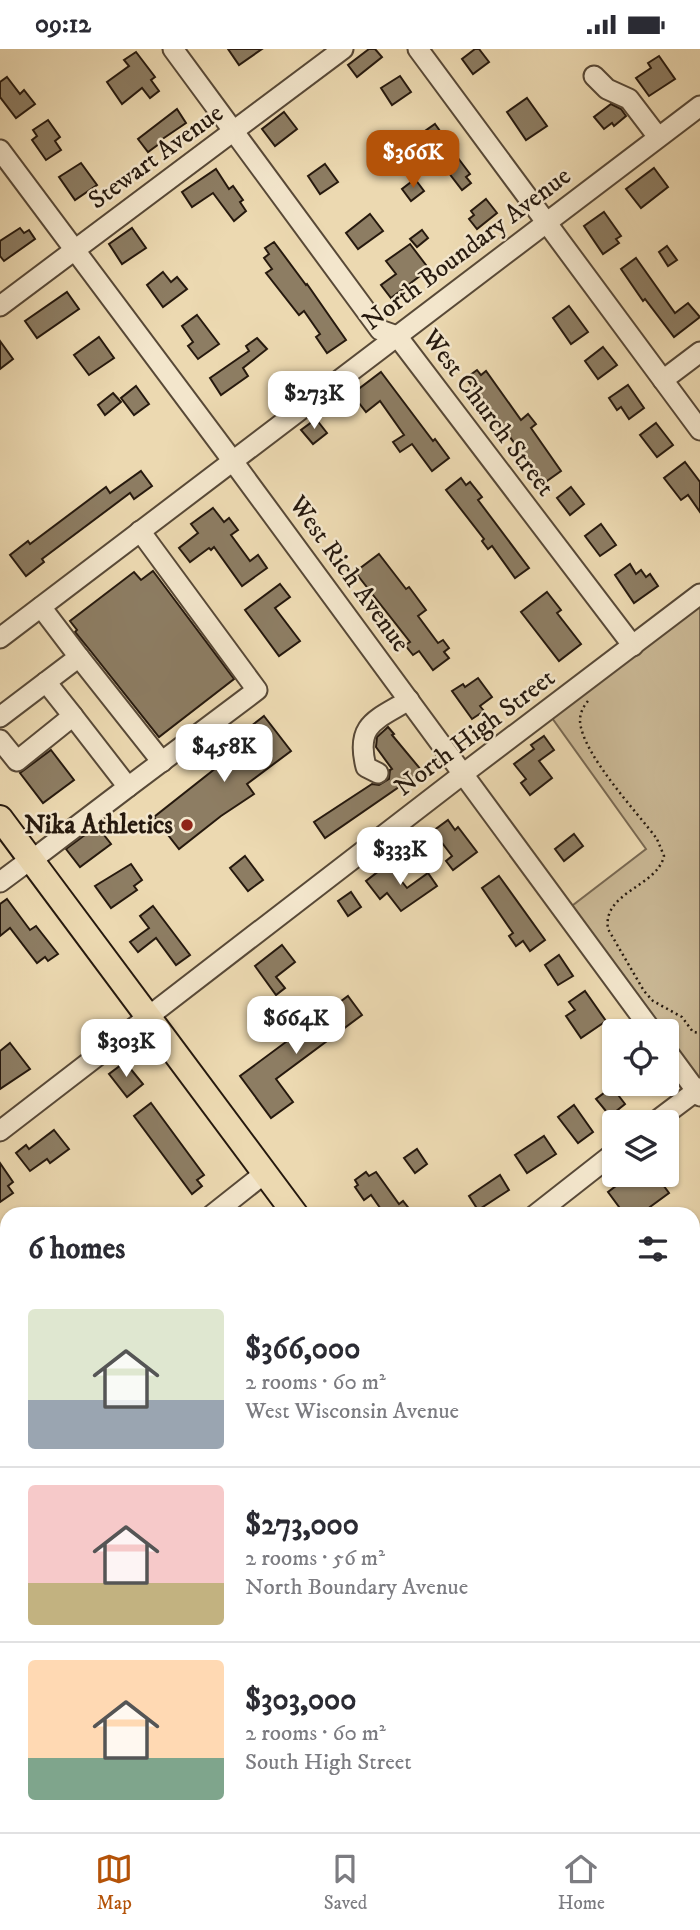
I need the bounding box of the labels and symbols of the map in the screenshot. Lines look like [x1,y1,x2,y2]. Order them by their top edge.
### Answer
street label: Stewart Avenue [82,97,230,217]
pin: $366K [364,131,462,190]
street label: North Boundary Avenue [356,160,578,338]
street label: West Church Street [414,322,562,503]
pin: $273K [265,371,363,431]
street label: West Rich Avenue [281,489,417,659]
street label: North High Street [388,662,562,804]
pin: $458K [175,725,273,784]
place label: Nika Athletics [24,809,173,842]
marker: Nika Athletics [179,817,195,833]
pin: $333K [351,827,449,887]
pin: $664K [247,997,345,1056]
pin: $303K [77,1019,175,1079]

